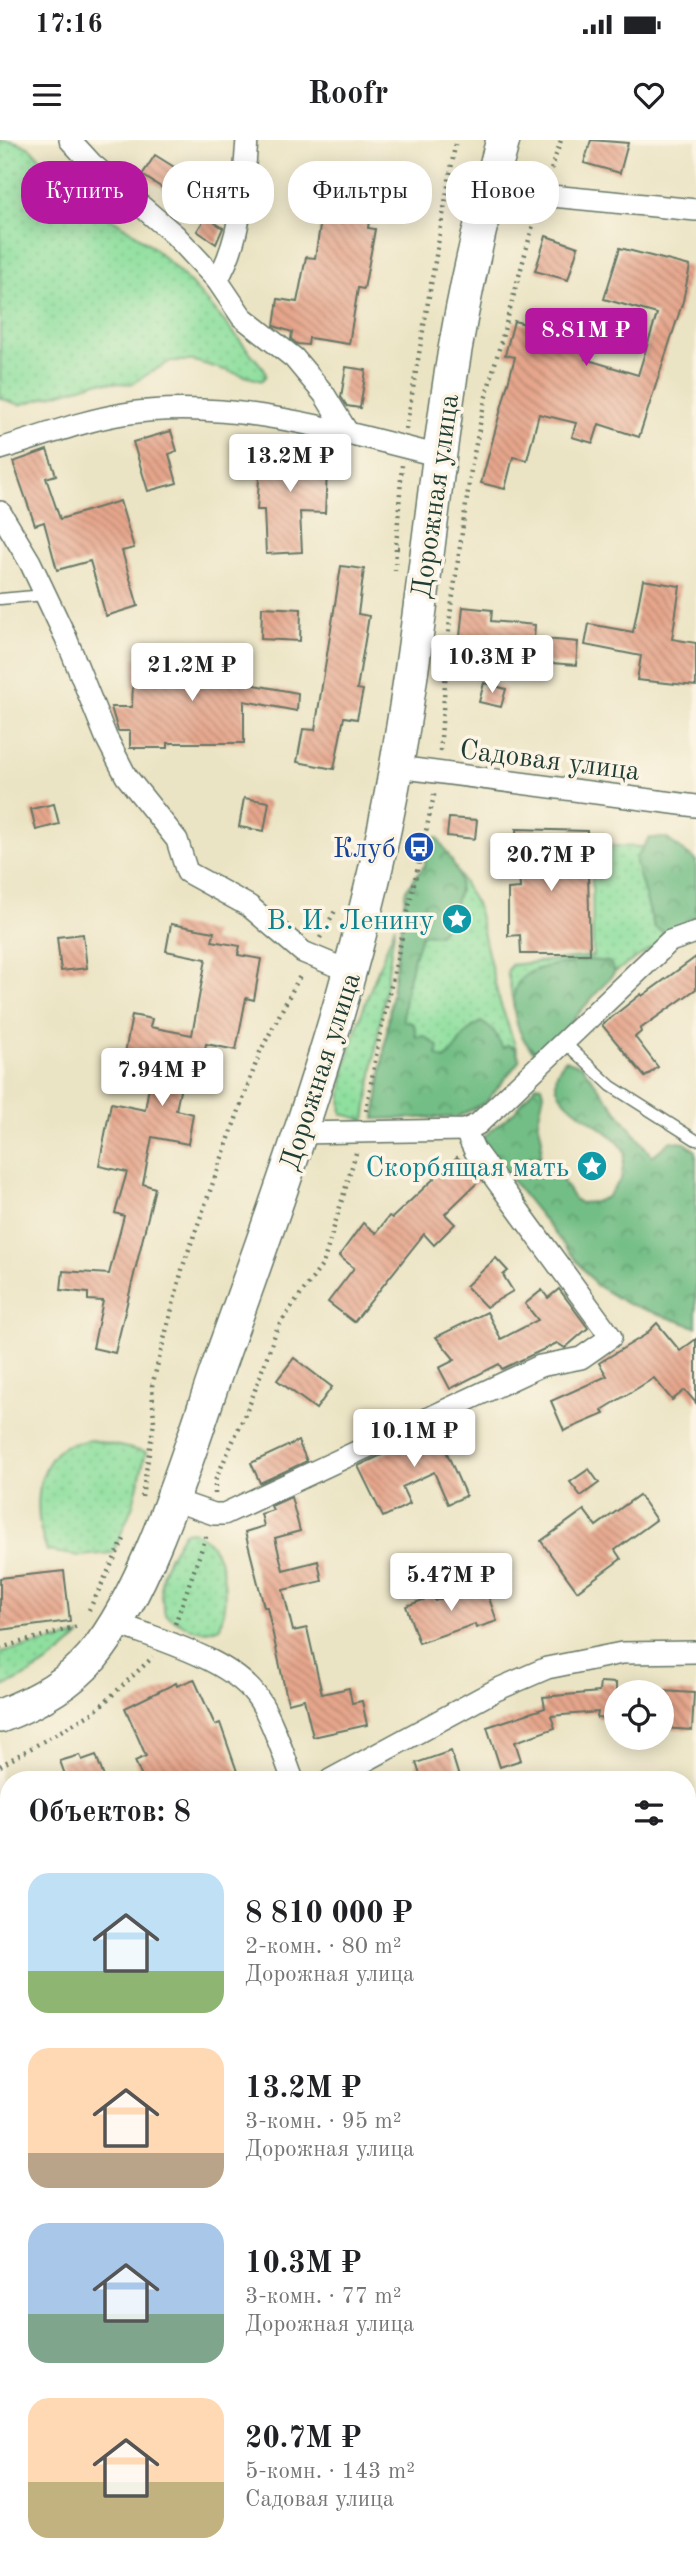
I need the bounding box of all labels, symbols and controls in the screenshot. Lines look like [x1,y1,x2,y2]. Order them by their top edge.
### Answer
text: 17:16 [35,12,103,38]
icon: menu [28,76,66,114]
icon: heart [630,76,668,114]
text: Roofr [308,79,388,111]
chip: Купить [21,161,148,224]
chip: Снять [162,161,274,224]
chip: Фильтры [288,161,432,224]
chip: Новое [446,161,559,224]
pin: 8.81M ₽ [521,308,651,368]
text: 8.81M ₽ [541,319,631,342]
street label: Дорожная улица [409,392,465,601]
pin: 13.2M ₽ [225,434,355,494]
text: 13.2M ₽ [245,445,335,468]
pin: 10.3M ₽ [427,636,557,695]
pin: 21.2M ₽ [127,644,257,703]
text: 10.3M ₽ [447,646,537,669]
text: 21.2M ₽ [147,654,237,677]
street label: Садовая улица [458,737,642,787]
bus stop icon: Клуб [402,830,436,864]
pin: 20.7M ₽ [486,834,616,893]
place label: Клуб [333,836,396,864]
text: 20.7M ₽ [506,844,596,867]
place icon: В. И. Ленину [440,902,474,936]
place label: В. И. Ленину [267,908,434,936]
street label: Дорожная улица [277,969,367,1174]
pin: 7.94M ₽ [97,1048,227,1108]
text: 7.94M ₽ [117,1059,207,1082]
place icon: Скорбящая мать [575,1149,609,1183]
place label: Скорбящая мать [366,1155,569,1183]
pin: 10.1M ₽ [349,1410,479,1469]
text: 10.1M ₽ [369,1420,459,1443]
pin: 5.47M ₽ [386,1554,516,1613]
text: 5.47M ₽ [406,1564,496,1587]
map controls [604,1680,674,1750]
button: locate [604,1680,674,1750]
icon: filters [630,1794,668,1832]
text: Объектов: 8 [28,1798,191,1828]
text: 8 810 000 ₽ [245,1899,413,1929]
icon: home [84,1901,168,1985]
text: 2-комн. · 80 m² [245,1935,402,1958]
text: Дорожная улица [245,1963,414,1986]
text: 13.2M ₽ [245,2074,362,2104]
icon: home [84,2076,168,2160]
text: 3-комн. · 95 m² [245,2110,402,2133]
text: Дорожная улица [245,2138,414,2161]
text: 10.3M ₽ [245,2249,362,2279]
icon: home [84,2251,168,2335]
text: 3-комн. · 77 m² [245,2285,402,2308]
text: Дорожная улица [245,2313,414,2336]
text: 20.7M ₽ [245,2424,362,2454]
icon: home [84,2426,168,2510]
text: 5-комн. · 143 m² [245,2460,415,2483]
text: Садовая улица [245,2488,394,2511]

